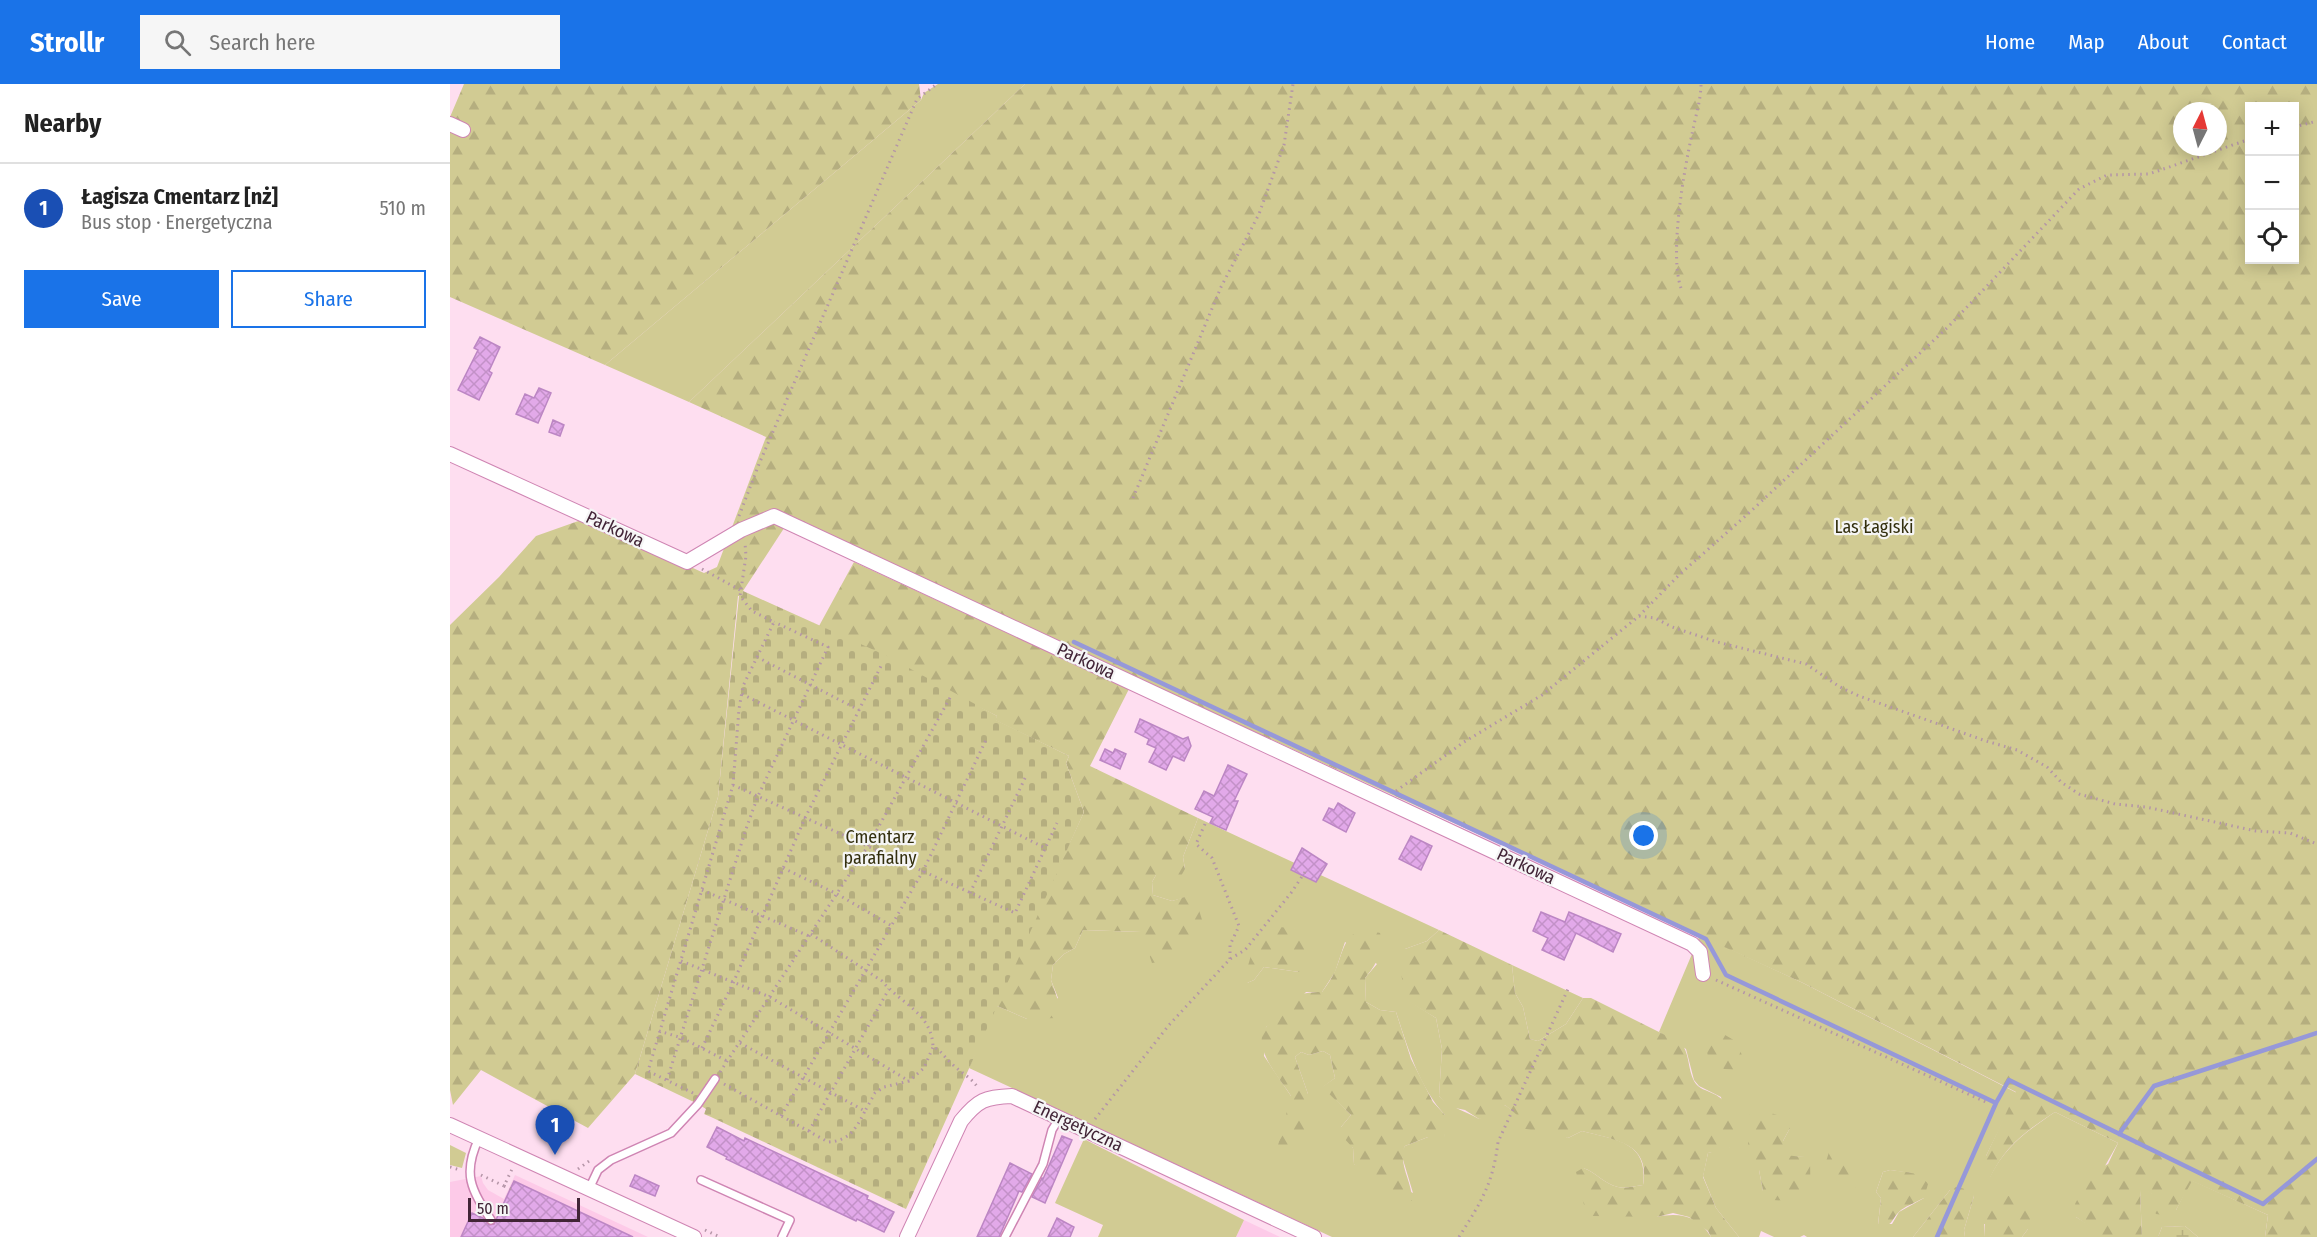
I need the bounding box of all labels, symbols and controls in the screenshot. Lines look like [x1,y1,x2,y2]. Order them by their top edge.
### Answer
search box [140,15,560,69]
text: Strollr [30,26,104,59]
icon: search [161,26,194,59]
text: Search here [209,29,315,56]
text: Home [1985,29,2035,55]
text: Map [2068,29,2105,55]
text: About [2138,29,2189,55]
text: Contact [2222,29,2287,55]
north arrow [2173,102,2227,156]
map controls [2245,102,2299,264]
button: + [2245,102,2299,156]
text: Nearby [24,108,101,139]
button: − [2245,156,2299,210]
text: Łagisza Cmentarz [nż] [81,183,278,210]
text: 1 [39,196,48,220]
text: 510 m [380,196,426,220]
text: Bus stop · Energetyczna [81,210,273,234]
button: locate [2245,210,2299,264]
button: Save [24,270,219,328]
button: Share [231,270,426,328]
street label: Parkowa [582,506,648,552]
park label: Las Łagiski [1835,516,1913,538]
street label: Parkowa [1053,638,1119,684]
your location [1629,821,1658,850]
park label: Cmentarz parafialny [844,826,916,869]
street label: Parkowa [1493,843,1559,889]
street label: Energetyczna [1030,1096,1127,1156]
pin: 1 [536,1106,574,1155]
scale bar [468,1195,580,1222]
text: 50 m [477,1199,509,1218]

